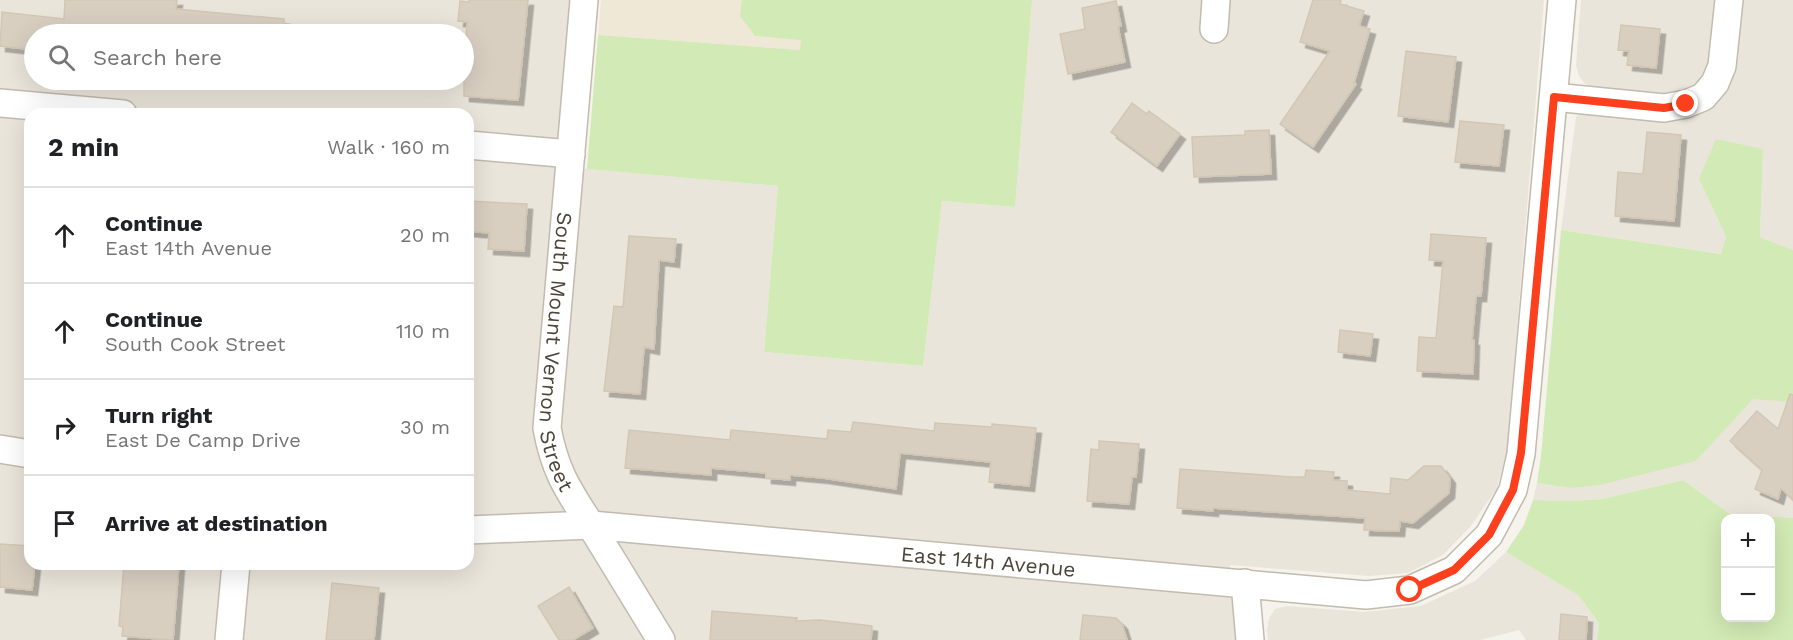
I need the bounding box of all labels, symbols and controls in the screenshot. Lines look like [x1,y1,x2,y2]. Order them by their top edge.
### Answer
search box [24,24,474,90]
icon: search [45,41,78,74]
text: Search here [93,45,222,70]
route end [1672,90,1698,116]
text: 2 min [48,132,119,162]
text: Walk · 160 m [327,135,450,159]
text: Continue [105,211,203,236]
street label: South Mount Vernon Street [534,211,580,495]
icon: ahead [48,219,81,252]
text: 20 m [400,223,450,247]
text: East 14th Avenue [105,236,272,260]
text: Continue [105,307,203,332]
icon: ahead [48,315,81,348]
text: 110 m [396,319,450,343]
text: South Cook Street [105,332,285,356]
text: Turn right [105,403,212,428]
icon: right [48,411,81,444]
text: 30 m [400,415,450,439]
text: East De Camp Drive [105,428,301,452]
icon: arrive [48,507,81,540]
text: Arrive at destination [105,511,328,536]
map controls [1721,514,1775,622]
button: + [1721,514,1775,568]
street label: East 14th Avenue [900,541,1077,581]
button: − [1721,568,1775,622]
route start [1396,576,1422,602]

